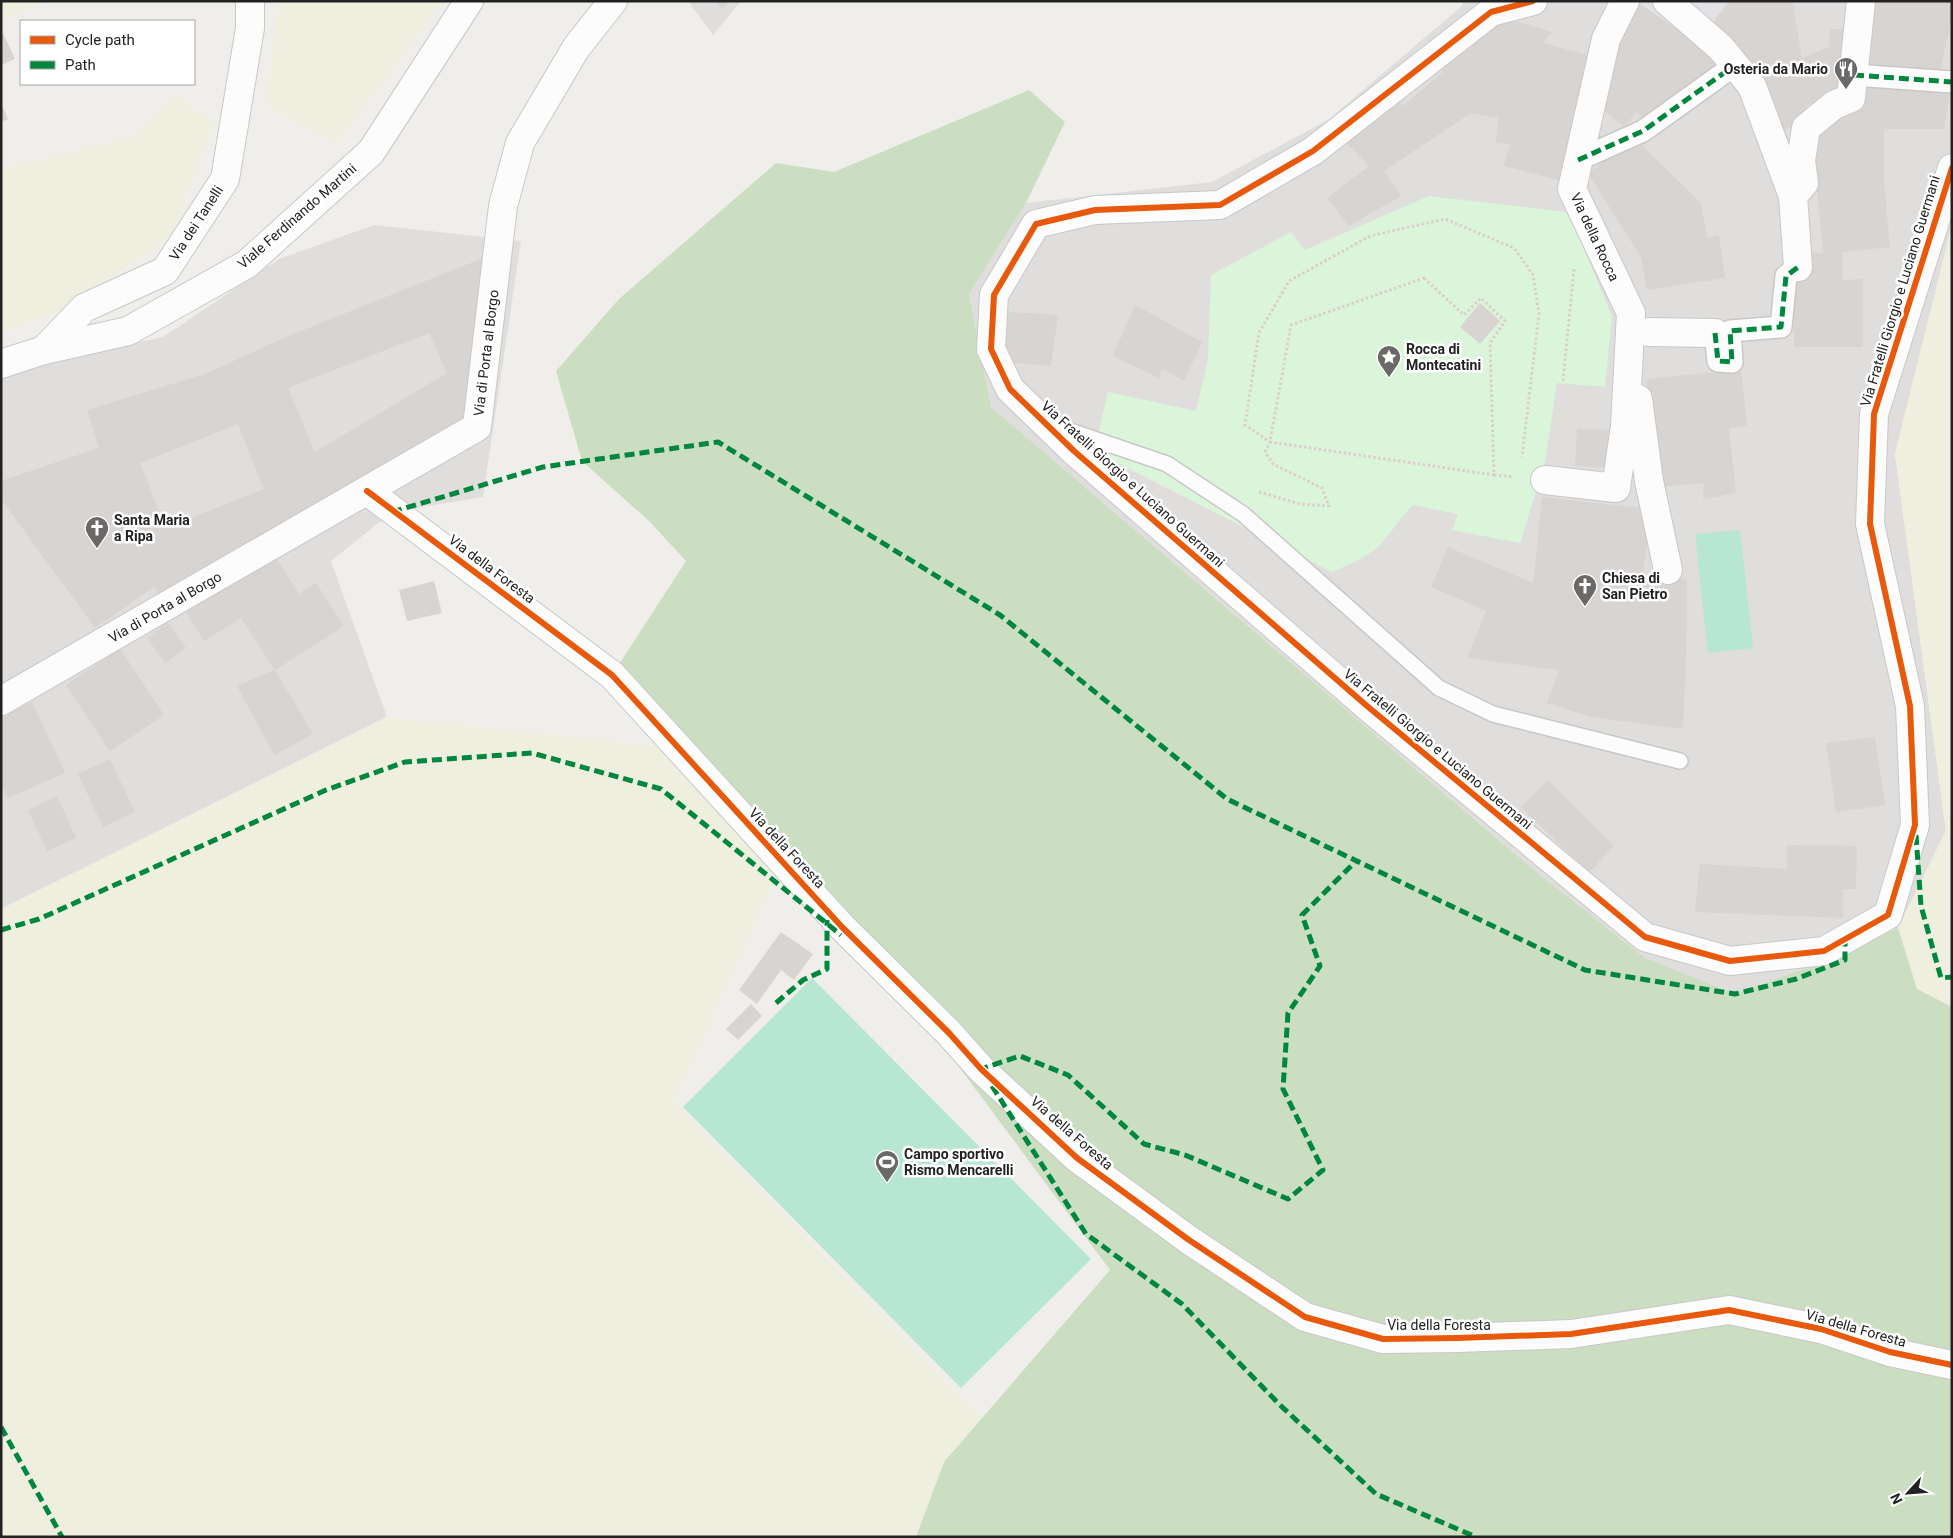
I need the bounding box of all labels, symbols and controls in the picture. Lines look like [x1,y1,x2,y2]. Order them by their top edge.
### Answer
legend [20,20,195,85]
text: Cycle path [65,31,135,49]
text: Path [65,56,96,74]
restaurant icon: Osteria da Mario [1833,56,1859,90]
place label: Osteria da Mario [1724,61,1828,77]
street label: Viale Ferdinando Martini [235,160,359,272]
street label: Via Fratelli Giorgio e Luciano Guermani [1857,174,1943,408]
street label: Via dei Tanelli [166,183,226,263]
street label: Via della Rocca [1568,190,1622,284]
street label: Via di Porta al Borgo [470,289,502,417]
place label: Rocca di Montecatini [1406,341,1481,373]
place icon: Rocca di Montecatini [1376,344,1402,378]
street label: Via Fratelli Giorgio e Luciano Guermani [1038,397,1228,571]
place label: Santa Maria a Ripa [114,512,190,544]
church icon: Santa Maria a Ripa [84,515,110,549]
street label: Via della Foresta [446,531,538,607]
street label: Via di Porta al Borgo [106,568,224,646]
place label: Chiesa di San Pietro [1602,570,1667,602]
church icon: Chiesa di San Pietro [1572,573,1598,607]
street label: Via Fratelli Giorgio e Luciano Guermani [1341,665,1535,833]
street label: Via della Foresta [746,805,828,891]
street label: Via della Foresta [1028,1093,1116,1173]
place label: Campo sportivo Rismo Mencarelli [904,1146,1014,1178]
sports icon: Campo sportivo Rismo Mencarelli [874,1149,900,1183]
street label: Via della Foresta [1804,1306,1908,1350]
street label: Via della Foresta [1387,1317,1491,1333]
north arrow [1883,1468,1933,1518]
text: N [1887,1491,1906,1507]

